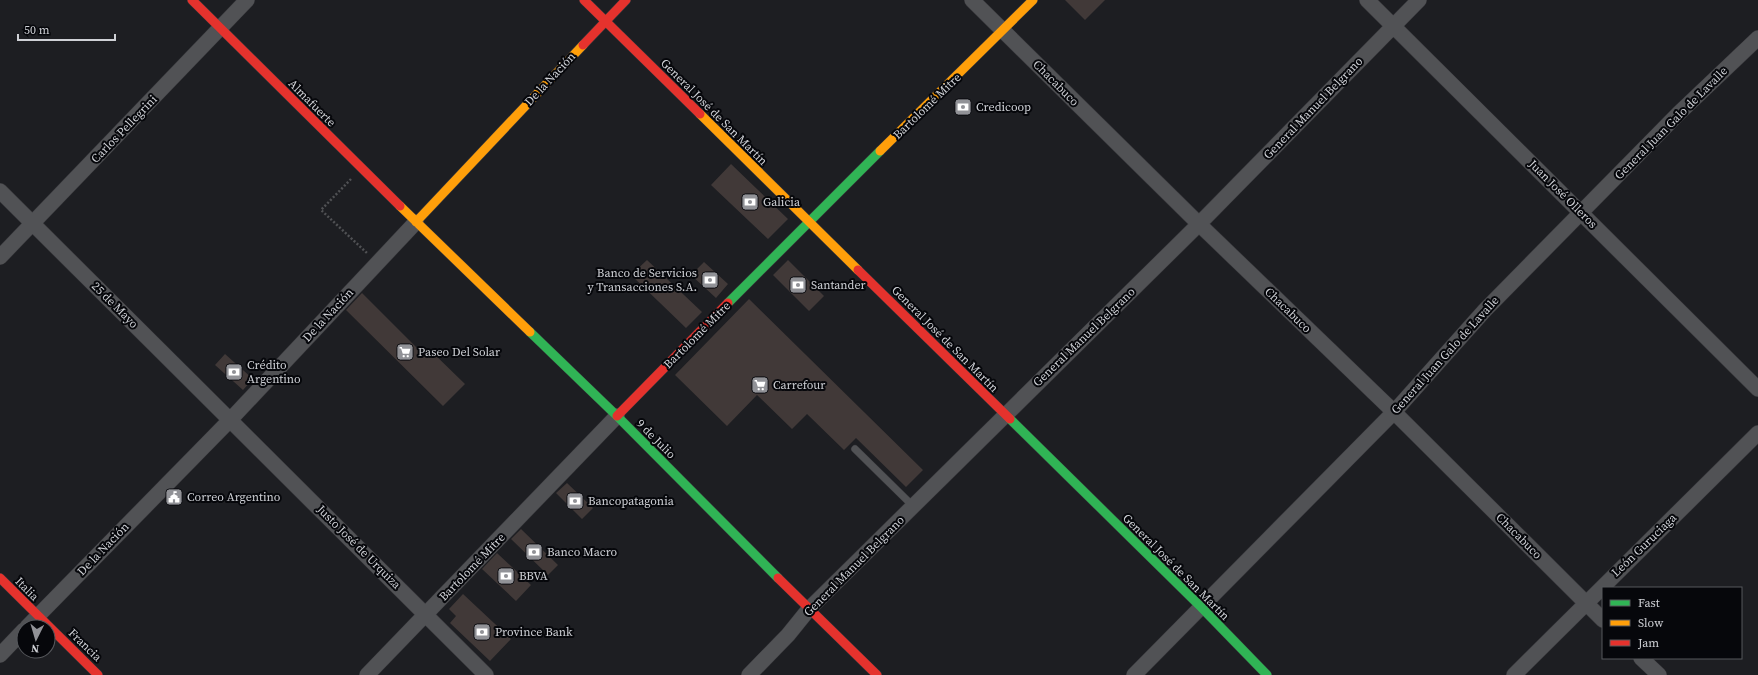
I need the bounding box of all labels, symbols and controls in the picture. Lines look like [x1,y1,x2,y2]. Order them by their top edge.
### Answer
scale bar [18,16,115,42]
text: 50 m [24,22,50,38]
street label: De la Nación [521,49,579,109]
street label: General Manuel Belgrano [1260,53,1366,163]
street label: General José de San Martín [657,55,771,169]
street label: Chacabuco [1029,56,1083,110]
street label: General Juan Galo de Lavalle [1611,63,1731,183]
street label: Bartolomé Mitre [890,69,964,143]
street label: Almafuerte [285,76,339,130]
street label: Carlos Pellegrini [87,91,161,166]
bank icon: Credicoop [953,97,973,117]
place label: Credicoop [976,99,1031,115]
street label: Juan José Olleros [1525,156,1601,232]
bank icon: Galicia [740,192,760,212]
place label: Galicia [763,194,801,210]
place label: Banco de Servicios y Transacciones S.A. [587,265,697,295]
bank icon: Banco de Servicios y Transacciones S.A. [700,270,720,290]
bank icon: Santander [788,275,808,295]
place label: Santander [811,277,866,293]
street label: 25 de Mayo [88,278,142,332]
street label: General José de San Martín [888,282,1002,396]
street label: General Manuel Belgrano [1029,284,1139,390]
street label: Chacabuco [1261,284,1315,337]
street label: De la Nación [299,285,357,345]
street label: General Juan Galo de Lavalle [1388,293,1502,417]
street label: Bartolomé Mitre [660,298,734,372]
supermarket icon: Paseo Del Solar [395,342,415,362]
place label: Paseo Del Solar [418,344,500,360]
place label: Crédito Argentino [247,357,301,387]
bank icon: Crédito Argentino [224,362,244,382]
supermarket icon: Carrefour [750,375,770,395]
place label: Carrefour [773,377,825,393]
street label: 9 de Julio [633,416,679,462]
public building icon: Correo Argentino [164,487,184,507]
place label: Correo Argentino [187,489,281,505]
bank icon: Bancopatagonia [565,491,585,511]
place label: Bancopatagonia [588,493,675,509]
street label: Justo José de Urquiza [313,501,405,593]
street label: Chacabuco [1492,509,1546,563]
street label: León Guruciaga [1608,509,1681,580]
street label: General José de San Martín [1119,510,1233,624]
street label: General Manuel Belgrano [800,512,908,620]
street label: De la Nación [74,519,132,579]
street label: Bartolomé Mitre [435,530,509,604]
bank icon: Banco Macro [524,542,544,562]
place label: Banco Macro [547,544,618,560]
bank icon: BBVA [496,566,516,586]
place label: BBVA [519,568,548,584]
street label: Italia [12,574,43,605]
legend [1602,587,1742,659]
text: Fast [1638,595,1660,611]
text: Slow [1638,615,1664,631]
north arrow [16,619,56,659]
bank icon: Province Bank [472,622,492,642]
place label: Province Bank [495,624,573,640]
street label: Francia [65,625,106,665]
text: Jam [1637,635,1659,651]
text: N [31,641,40,656]

